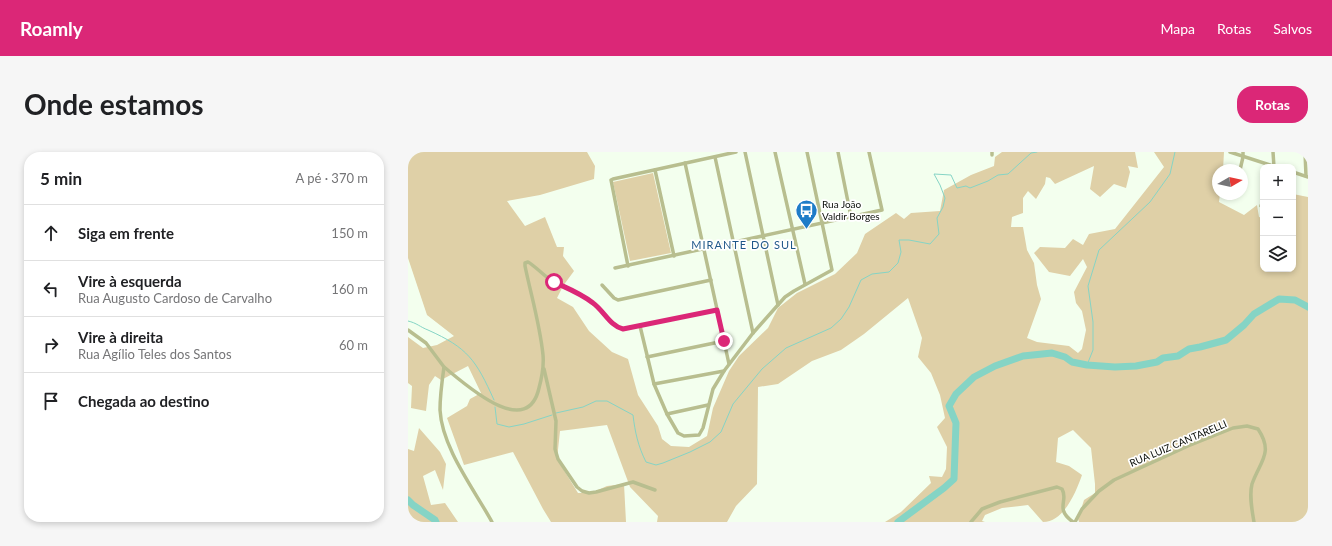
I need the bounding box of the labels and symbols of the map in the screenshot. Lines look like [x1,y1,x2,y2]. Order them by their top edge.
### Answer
north arrow [1212,164,1248,200]
bus stop icon: Rua João Valdir Borges [793,197,819,230]
place label: Rua João Valdir Borges [822,198,880,222]
district label: MIRANTE DO SUL [691,238,797,251]
route start [545,273,563,291]
route end [715,332,733,350]
street label: RUA LUIZ CANTARELLI [1128,417,1228,469]

